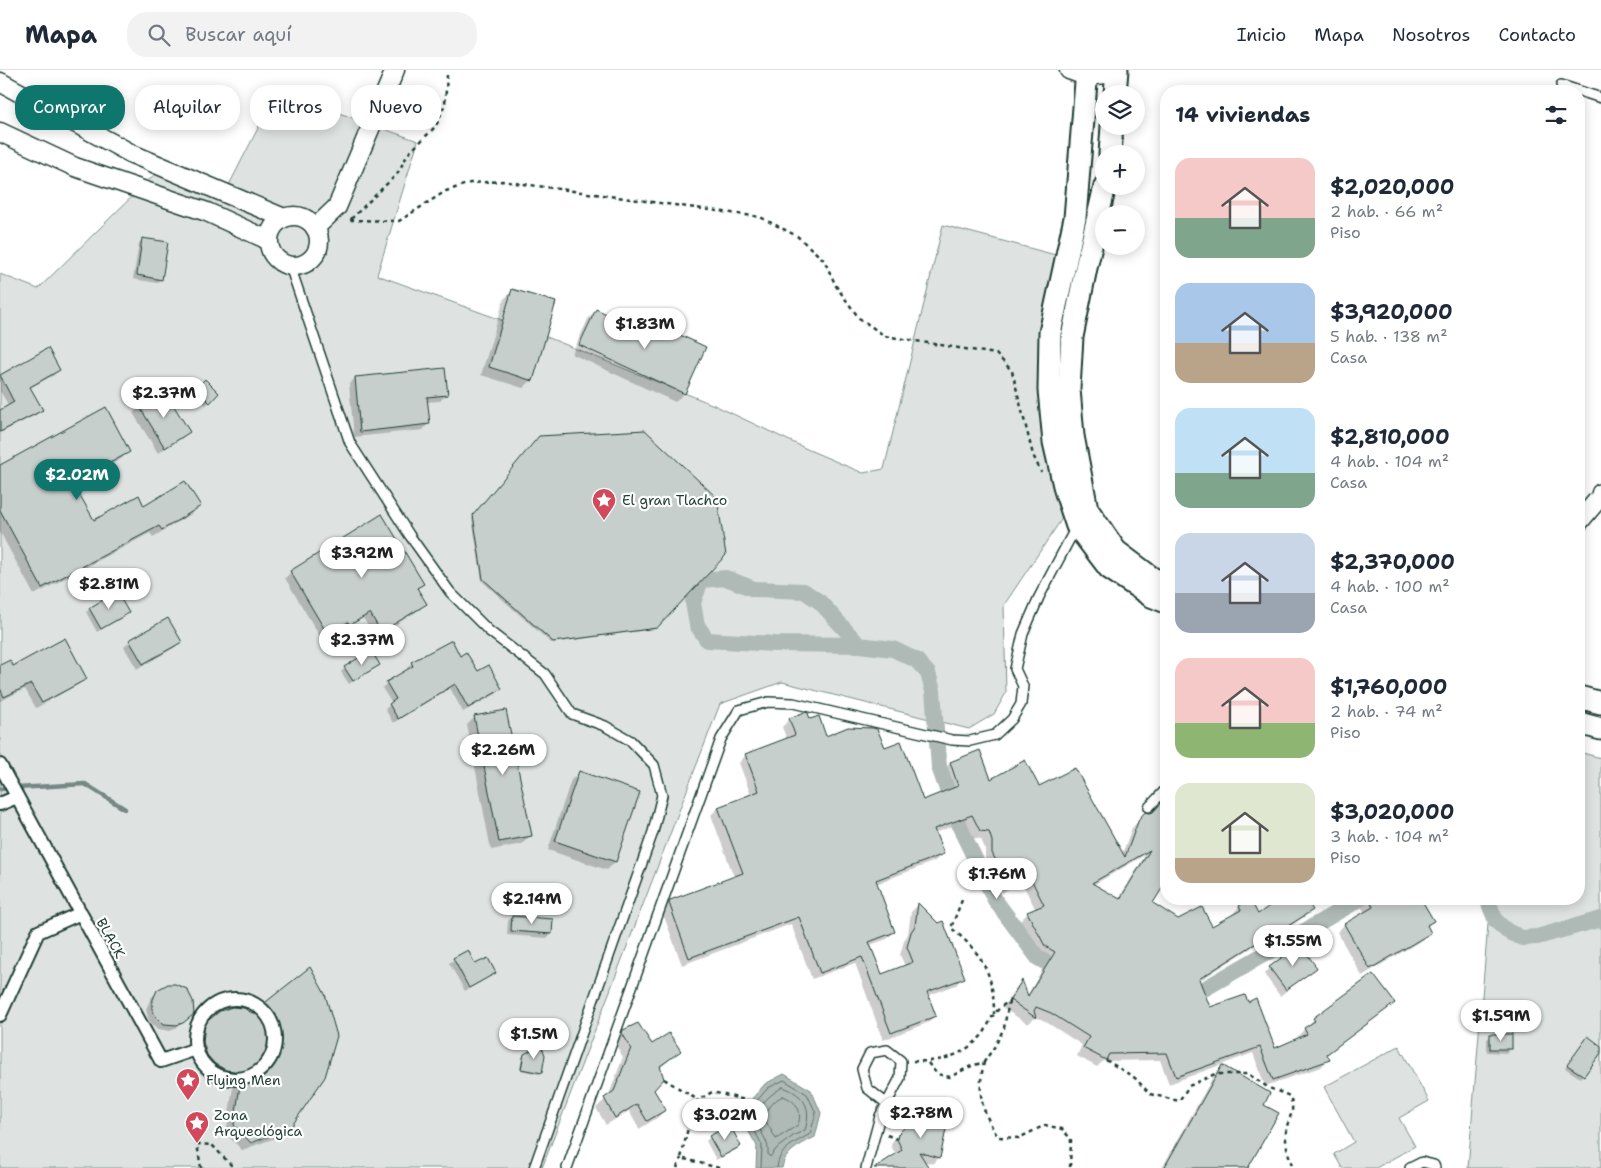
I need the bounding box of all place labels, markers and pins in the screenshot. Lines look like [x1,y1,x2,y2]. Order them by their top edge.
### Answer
pin: $1.83M [604,308,686,350]
pin: $2.37M [123,376,205,419]
pin: $2.02M [36,458,118,501]
place icon: El gran Tlachco [591,487,617,521]
place label: El gran Tlachco [622,491,727,509]
pin: $3.92M [321,536,403,579]
pin: $2.81M [68,568,150,610]
pin: $2.37M [321,624,403,666]
pin: $2.26M [462,734,544,776]
pin: $1.76M [956,858,1038,900]
pin: $2.14M [491,882,573,925]
pin: $1.55M [1252,924,1334,967]
pin: $1.59M [1460,1000,1542,1042]
pin: $1.5M [499,1018,569,1060]
place icon: Flying Men [175,1067,201,1101]
place label: Flying Men [206,1071,281,1089]
pin: $2.78M [880,1096,962,1139]
pin: $3.02M [684,1098,766,1141]
place label: Zona Arqueológica [214,1106,303,1140]
place icon: Zona Arqueológica [184,1110,210,1144]

